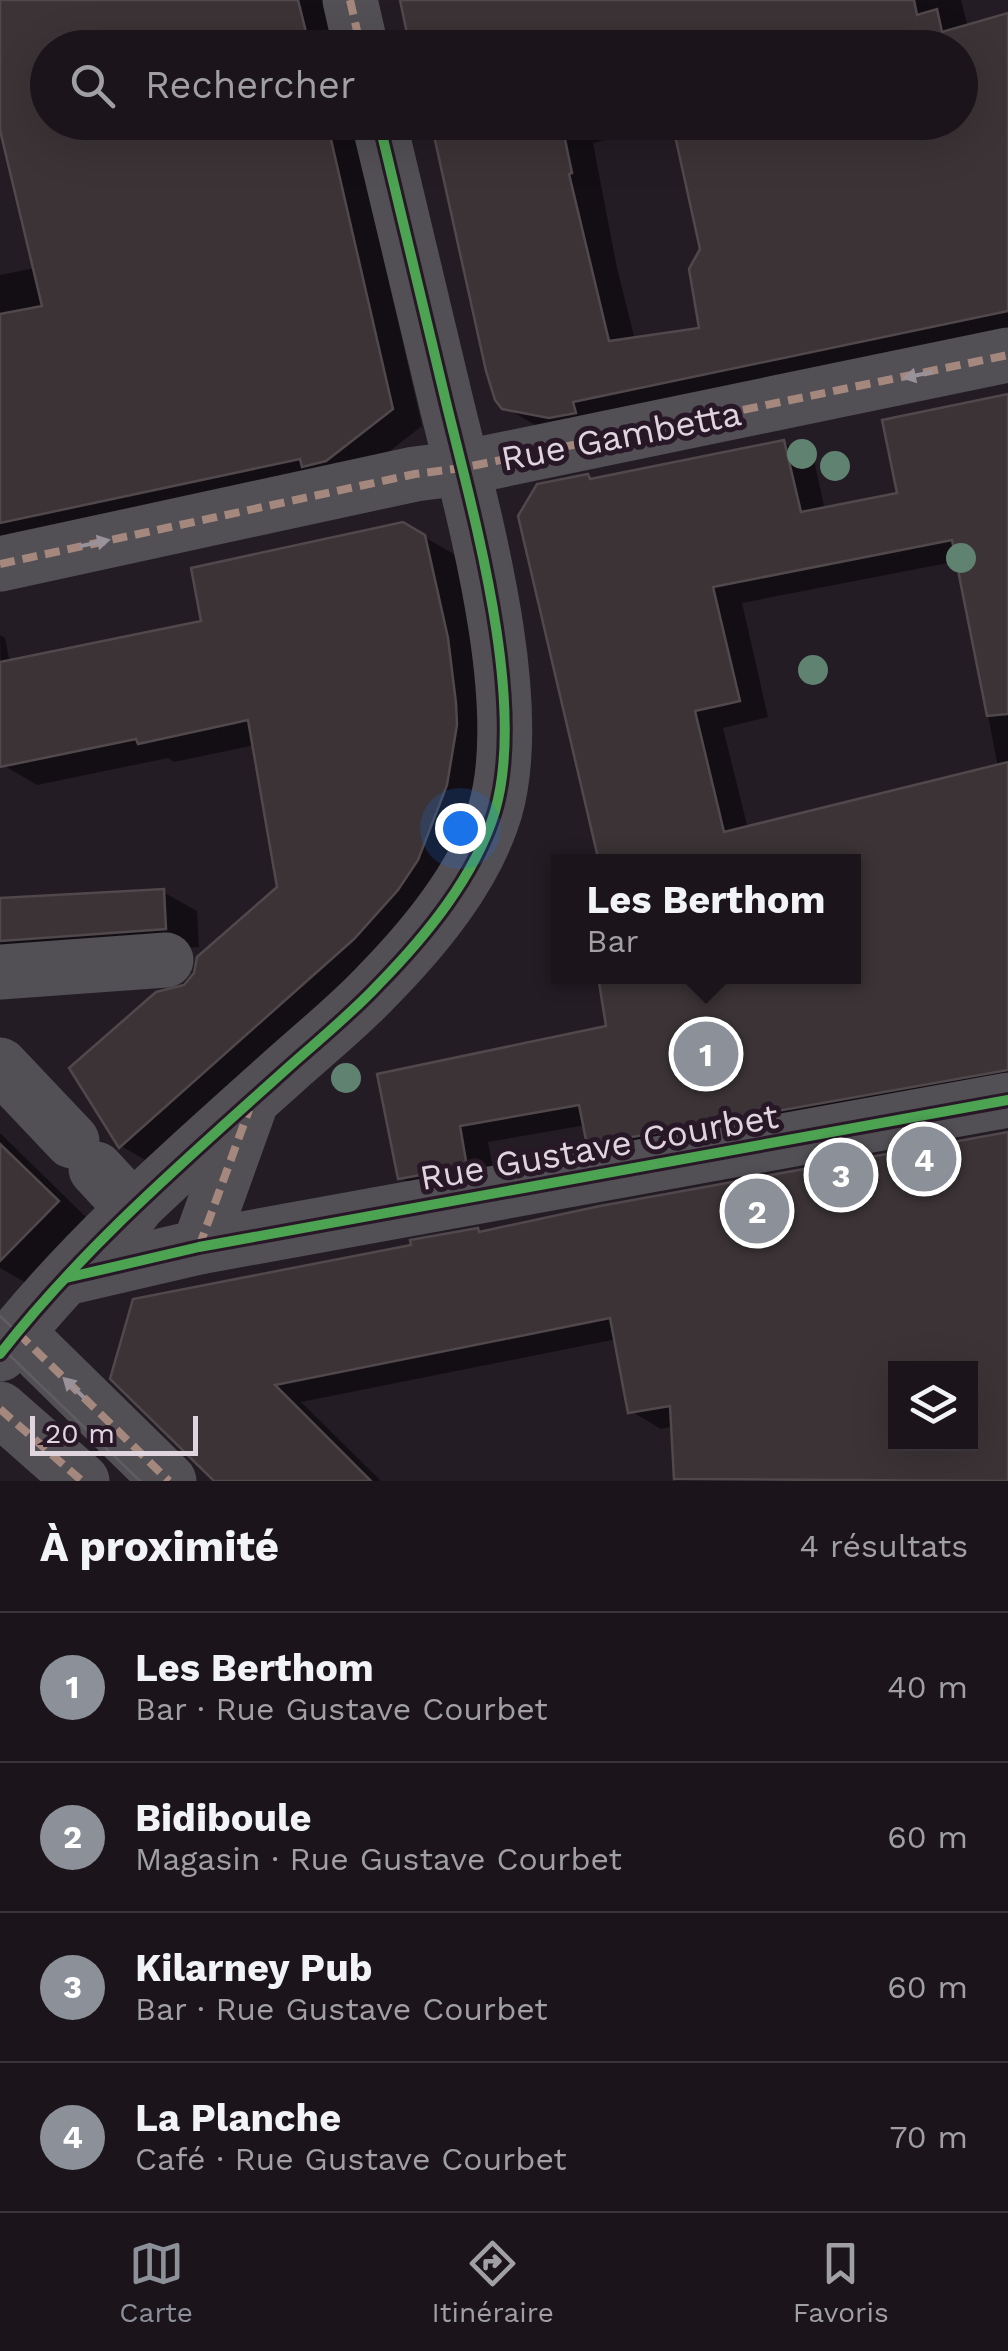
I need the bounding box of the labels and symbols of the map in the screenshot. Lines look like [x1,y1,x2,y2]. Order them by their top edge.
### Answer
one-way arrow [902,367,933,383]
street label: Rue Gambetta [497,392,745,480]
one-way arrow [80,535,111,550]
your location [435,803,486,854]
pin: 1 [674,1016,738,1092]
street label: Rue Gustave Courbet [416,1095,782,1199]
pin: 4 [892,1122,956,1196]
pin: 3 [808,1138,874,1212]
pin: 2 [724,1174,790,1248]
one-way arrow [63,1377,87,1400]
scale bar [30,1411,198,1456]

